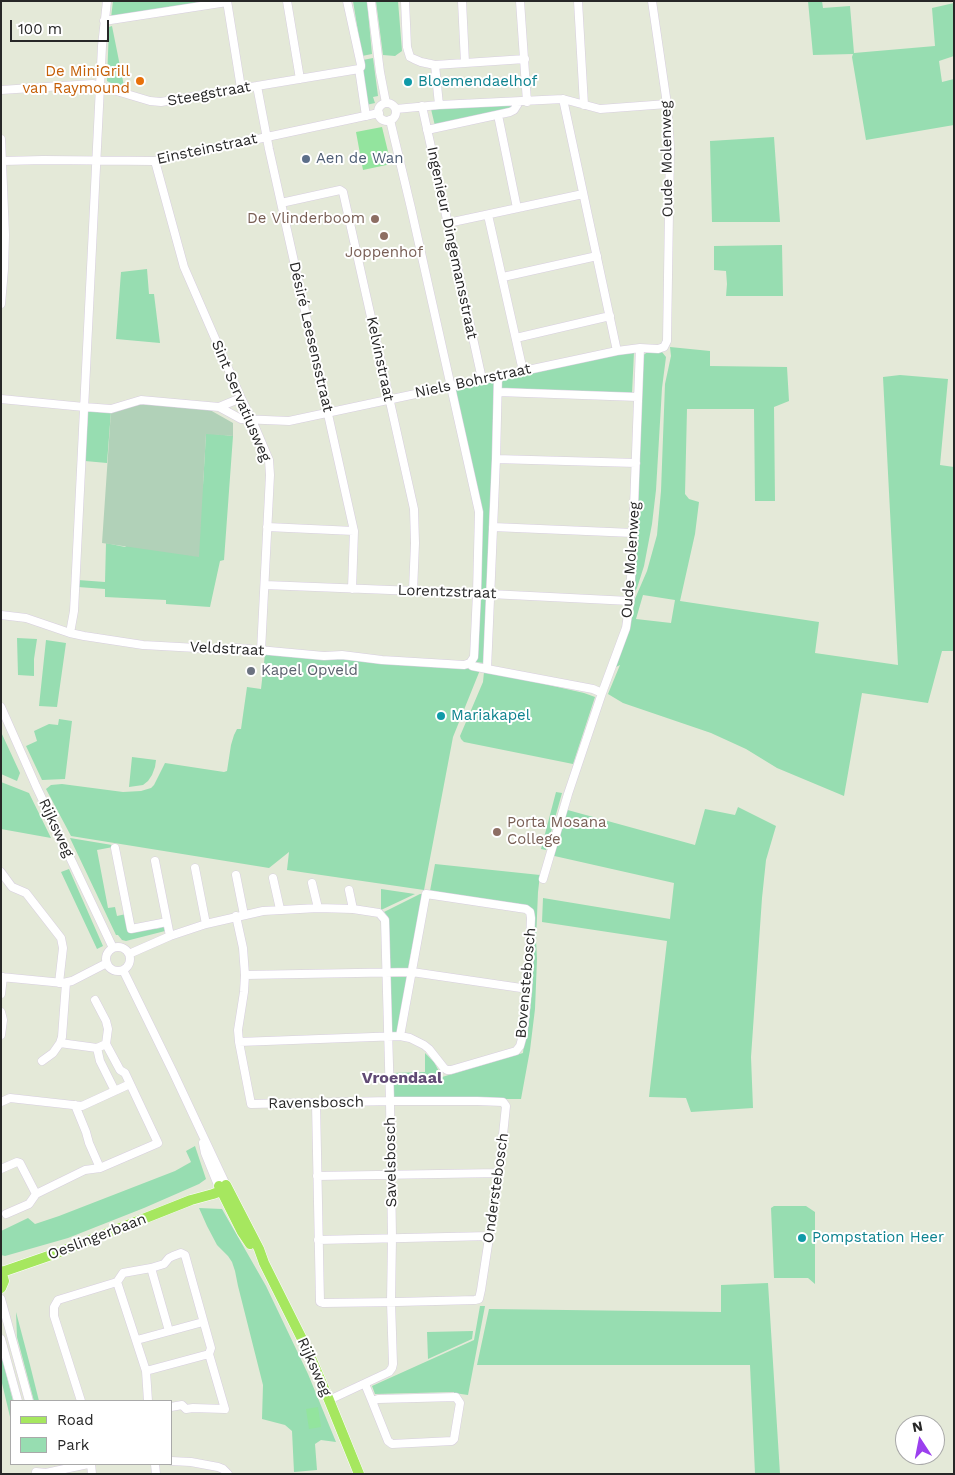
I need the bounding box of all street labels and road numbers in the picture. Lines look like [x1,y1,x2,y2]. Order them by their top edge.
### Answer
street label: Steegstraat [166,78,252,110]
street label: Oude Molenweg [657,101,677,217]
street label: Einsteinstraat [155,130,259,168]
street label: Ingenieur Dingemansstraat [423,145,481,341]
street label: Désiré Leesensstraat [285,260,337,414]
street label: Kelvinstraat [362,315,398,403]
street label: Sint Servatiusweg [207,338,275,464]
street label: Niels Bohrstraat [413,360,533,402]
street label: Oude Molenweg [618,501,644,619]
street label: Lorentzstraat [397,581,497,603]
street label: Veldstraat [189,638,265,660]
street label: Rijksweg [35,796,77,860]
street label: Bovenstebosch [512,927,540,1039]
street label: Ravensbosch [268,1093,364,1113]
street label: Savelsbosch [381,1117,401,1207]
street label: Onderstebosch [479,1132,513,1244]
street label: Oeslingerbaan [45,1210,149,1264]
street label: Rijksweg [293,1335,335,1399]

